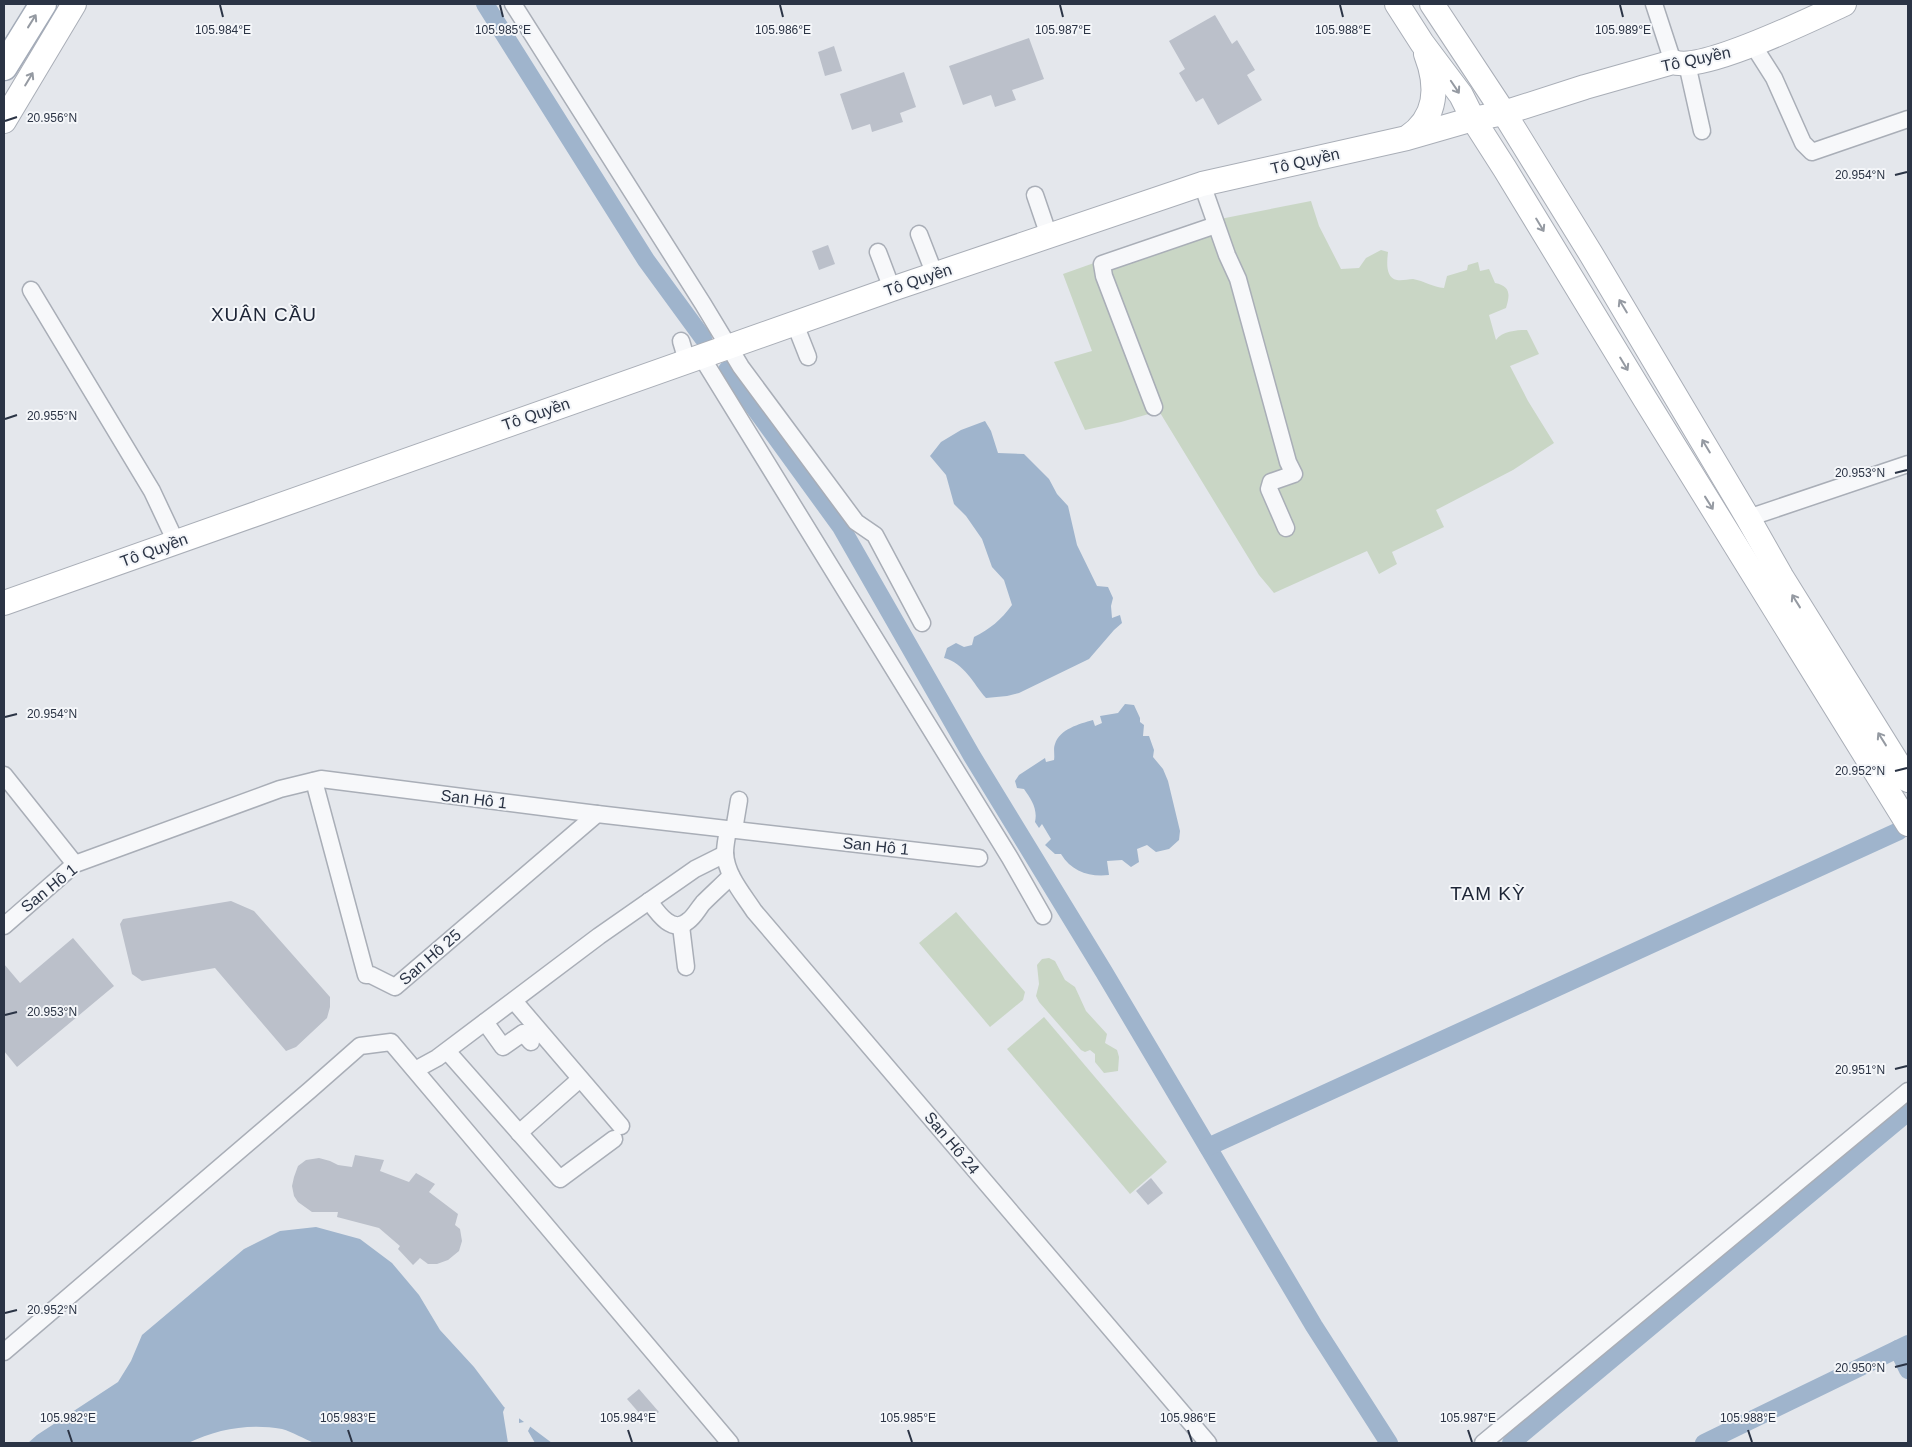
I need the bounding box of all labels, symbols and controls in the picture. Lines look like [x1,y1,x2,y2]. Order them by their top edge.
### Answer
one-way arrow [28,14,38,28]
text: 105.984°E [195,23,251,37]
text: 105.985°E [475,23,531,37]
text: 105.986°E [755,23,811,37]
text: 105.987°E [1035,23,1091,37]
text: 105.988°E [1315,23,1371,37]
text: 105.989°E [1595,23,1651,37]
street label: Tô Quyền [1660,43,1732,75]
one-way arrow [24,72,34,86]
one-way arrow [1450,79,1460,93]
text: 20.956°N [27,111,77,125]
street label: Tô Quyền [1269,145,1341,177]
text: 20.954°N [1835,168,1885,182]
one-way arrow [1535,218,1545,232]
street label: Tô Quyền [882,261,954,299]
one-way arrow [1617,300,1627,314]
district label: XUÂN CẦU [211,304,317,325]
one-way arrow [1619,357,1629,371]
street label: Tô Quyền [500,395,572,433]
text: 20.955°N [27,409,77,423]
one-way arrow [1700,439,1710,453]
text: 20.953°N [1835,466,1885,480]
one-way arrow [1704,495,1714,509]
street label: Tô Quyền [118,530,190,570]
one-way arrow [1791,595,1801,609]
text: 20.954°N [27,707,77,721]
one-way arrow [1877,732,1888,746]
text: 20.952°N [1835,764,1885,778]
street label: San Hô 1 [440,786,508,812]
street label: San Hô 1 [842,834,910,858]
street label: San Hô 1 [18,860,80,916]
district label: TAM KỲ [1450,883,1526,904]
street label: San Hô 25 [396,926,464,988]
text: 20.953°N [27,1005,77,1019]
text: 20.951°N [1835,1063,1885,1077]
street label: San Hô 24 [921,1109,983,1178]
text: 20.952°N [27,1303,77,1317]
text: 20.950°N [1835,1361,1885,1375]
text: 105.982°E [40,1411,96,1425]
text: 105.983°E [320,1411,376,1425]
text: 105.984°E [600,1411,656,1425]
text: 105.985°E [880,1411,936,1425]
text: 105.986°E [1160,1411,1216,1425]
text: 105.987°E [1440,1411,1496,1425]
text: 105.988°E [1720,1411,1776,1425]

